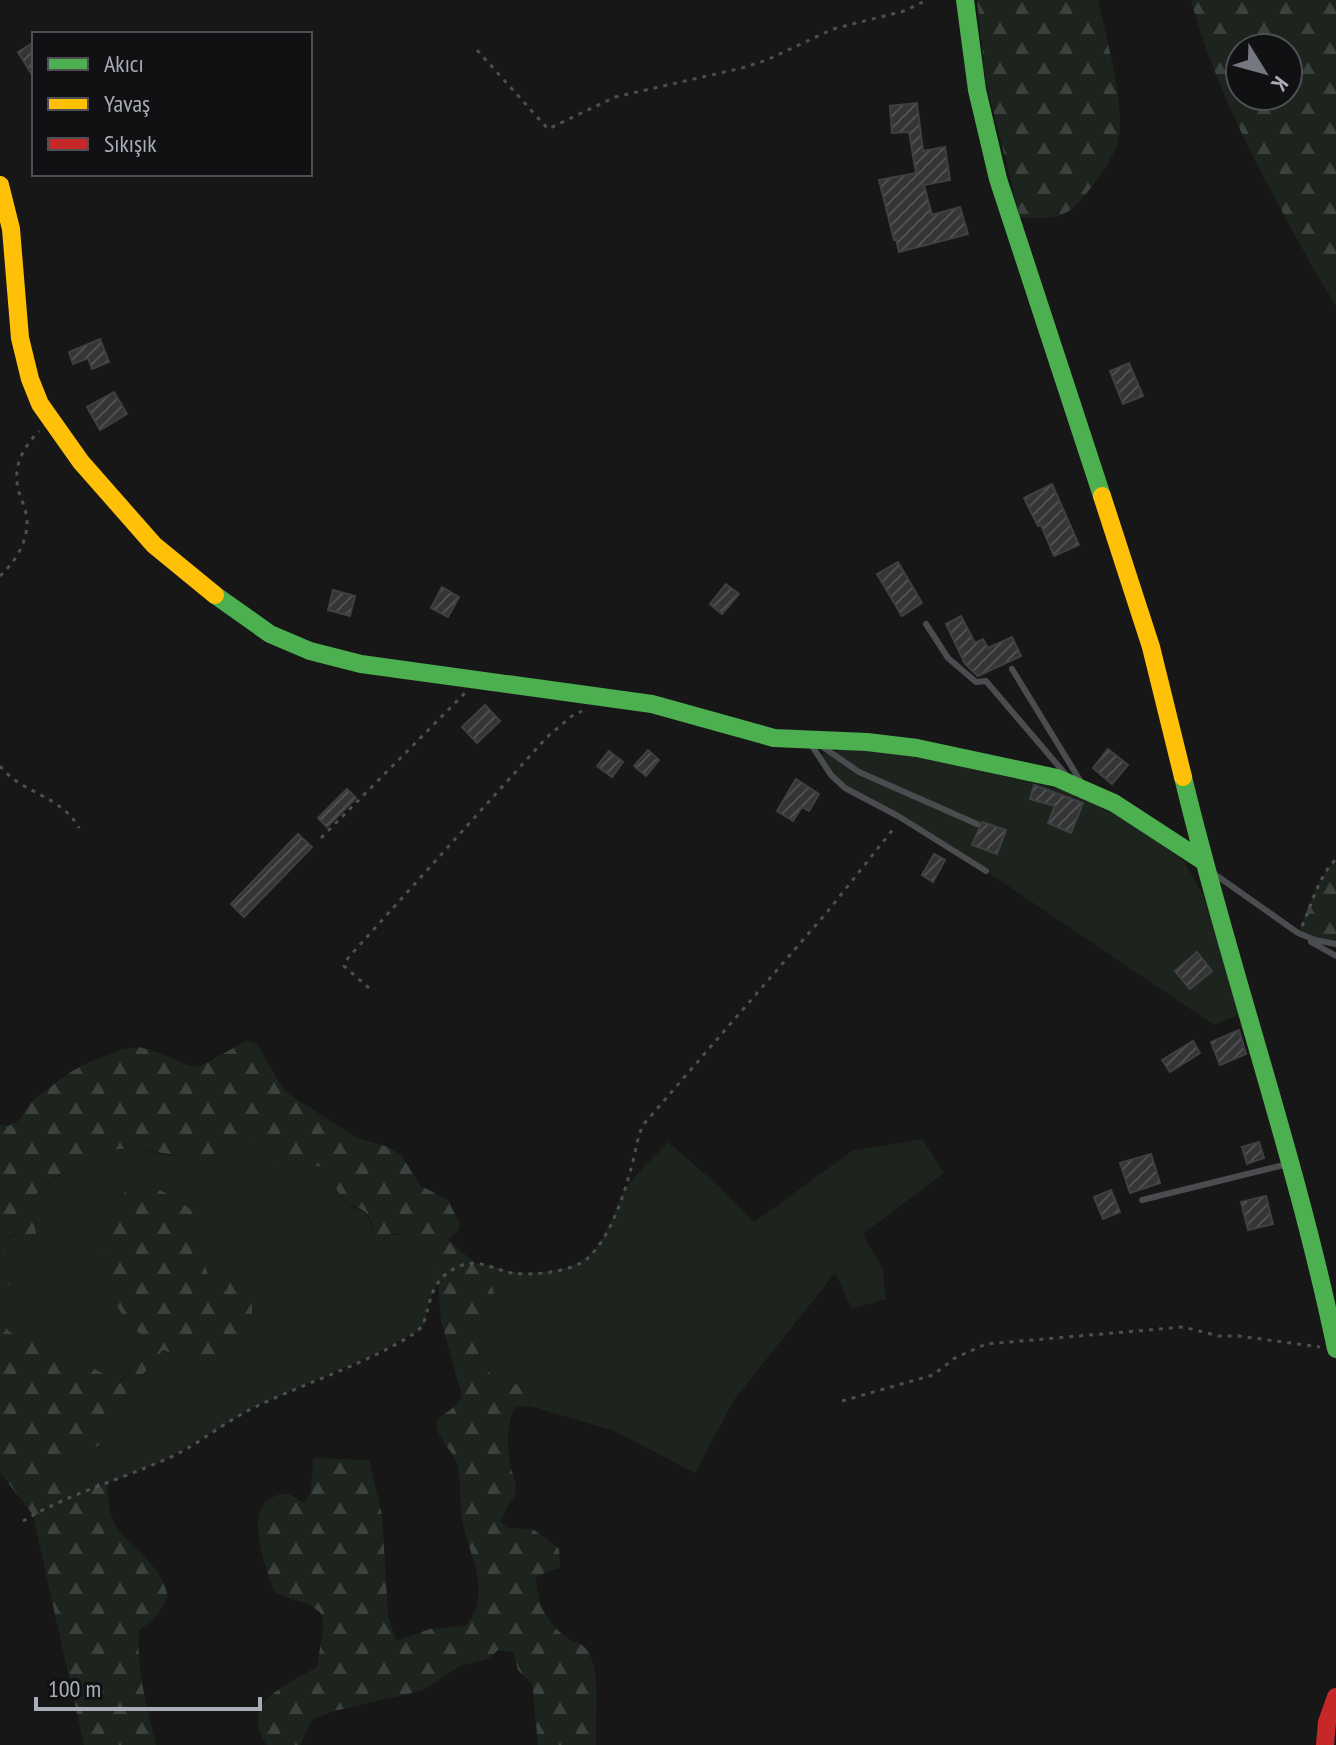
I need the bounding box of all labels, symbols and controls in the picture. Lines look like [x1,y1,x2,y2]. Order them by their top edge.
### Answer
legend [32,32,312,176]
north arrow [1224,32,1304,112]
text: Akıcı [104,48,144,79]
text: K [1265,71,1295,97]
text: Yavaş [104,88,150,119]
text: Sıkışık [104,128,157,159]
scale bar [36,1661,260,1711]
text: 100 m [48,1673,101,1704]

